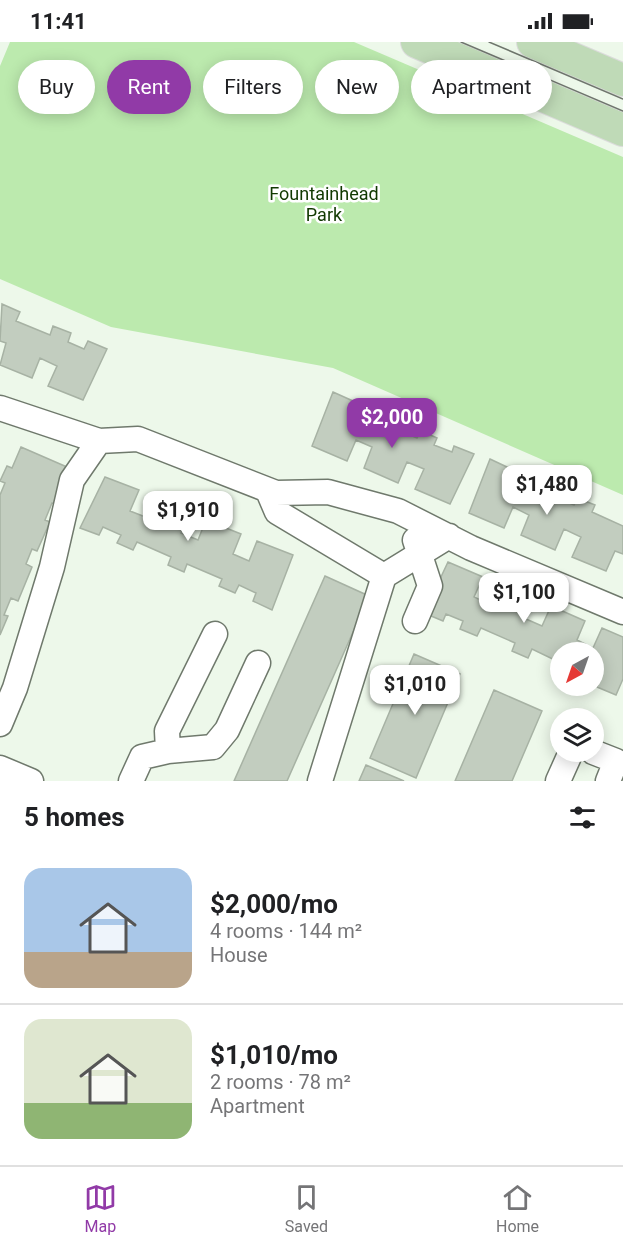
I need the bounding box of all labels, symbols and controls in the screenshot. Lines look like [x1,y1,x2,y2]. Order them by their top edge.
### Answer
text: 11:41 [30,9,87,34]
chip: Buy [18,60,95,114]
chip: Rent [107,60,191,114]
chip: Filters [203,60,303,114]
chip: New [315,60,399,114]
chip: Apartment [411,60,552,114]
park label: Fountainhead Park [269,183,379,225]
pin: $2,000 [343,398,441,449]
text: $2,000 [361,405,423,429]
pin: $1,480 [498,465,596,516]
text: $1,480 [516,472,578,496]
pin: $1,910 [139,491,237,542]
text: $1,910 [157,498,219,522]
pin: $1,100 [475,573,573,624]
text: $1,100 [493,580,555,604]
north arrow [550,642,604,696]
map controls [550,642,604,762]
pin: $1,010 [366,665,464,716]
text: $1,010 [384,672,446,696]
button: layers [550,708,604,762]
icon: filters [566,801,599,834]
text: 5 homes [24,802,125,832]
text: $2,000/mo [210,889,338,919]
icon: home [72,892,144,964]
text: 4 rooms · 144 m² [210,919,362,943]
text: House [210,943,268,967]
text: $1,010/mo [210,1040,338,1070]
icon: home [72,1043,144,1115]
text: 2 rooms · 78 m² [210,1070,351,1094]
text: Apartment [210,1094,305,1118]
tab: Map [84,1181,117,1236]
tab: Saved [285,1181,328,1236]
tab: Home [496,1181,539,1236]

